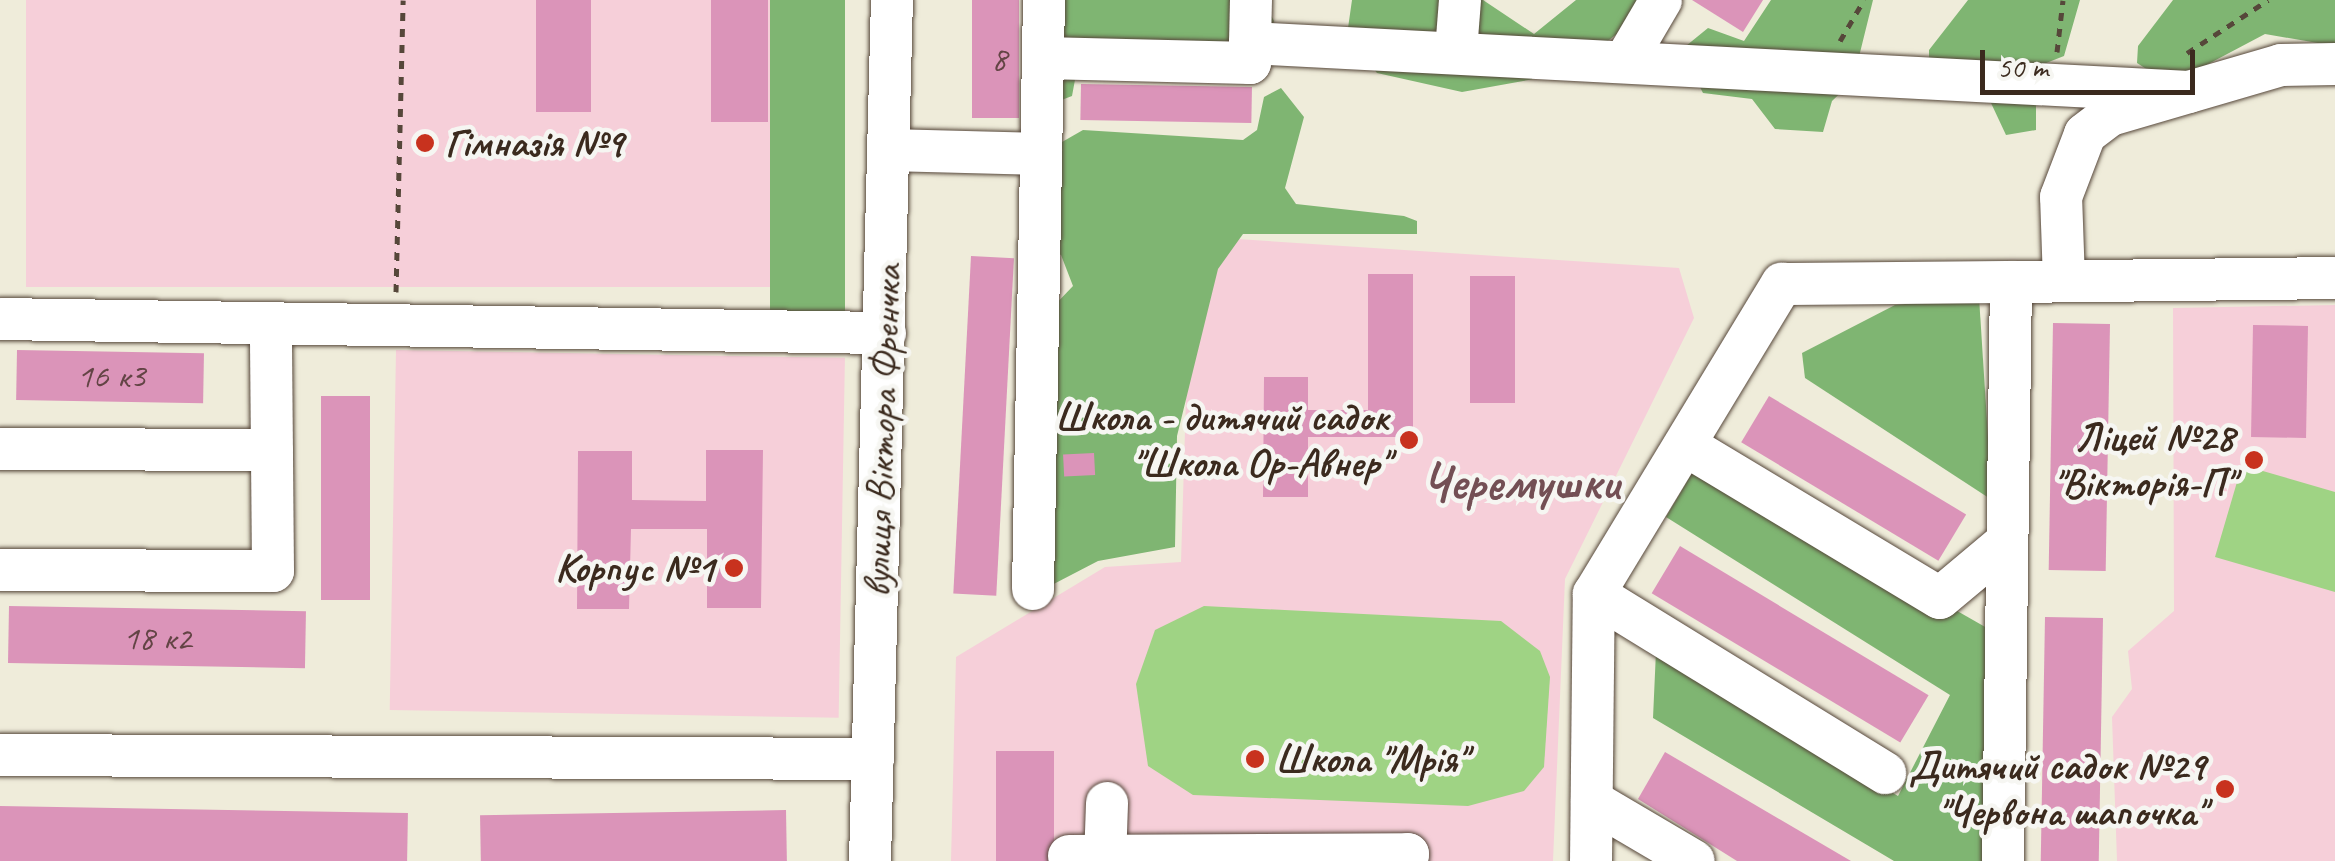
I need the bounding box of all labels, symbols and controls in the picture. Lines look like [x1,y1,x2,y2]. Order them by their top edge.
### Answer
scale bar [1985,30,2200,92]
house number: 8 [991,38,1007,80]
text: 50 m [1997,48,2048,86]
place label: Гімназія №9 [445,119,623,167]
marker: Гімназія №9 [414,132,436,154]
street label: вулиця Віктора Френчка [852,265,912,597]
house number: 16 к3 [77,355,145,397]
place label: Школа - дитячий садок "Школа Ор-Авнер" [1055,393,1389,487]
place label: Ліцей №28 "Вікторія-П" [2053,413,2234,507]
marker: Школа - дитячий садок "Школа Ор-Авнер" [1398,429,1420,451]
marker: Ліцей №28 "Вікторія-П" [2243,449,2265,471]
district label: Черемушки [1421,453,1619,513]
place label: Корпус №1 [555,544,714,592]
marker: Корпус №1 [723,557,745,579]
house number: 18 к2 [123,617,191,659]
place label: Школа "Мрія" [1275,735,1466,783]
place label: Дитячий садок №29 "Червона шапочка" [1909,742,2205,836]
marker: Школа "Мрія" [1244,748,1266,770]
marker: Дитячий садок №29 "Червона шапочка" [2214,778,2236,800]

